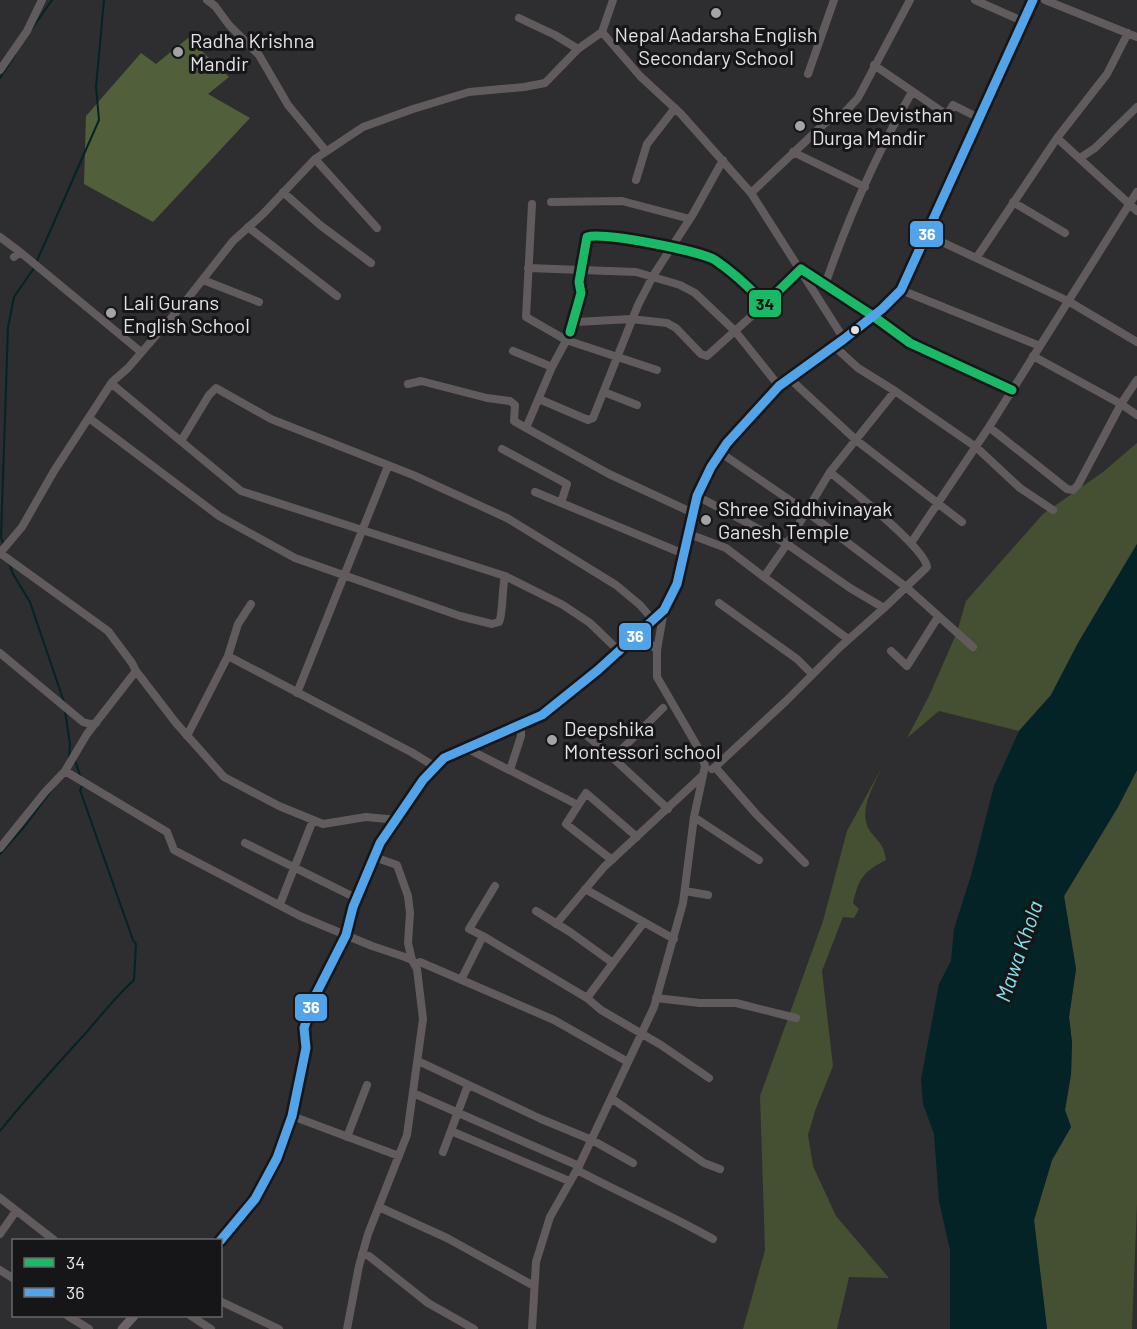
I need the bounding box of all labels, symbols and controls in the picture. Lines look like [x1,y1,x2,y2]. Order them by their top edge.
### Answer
marker: Nepal Aadarsha English Secondary School [709,6,723,20]
place label: Nepal Aadarsha English Secondary School [614,22,818,69]
place label: Radha Krishna Mandir [190,28,314,75]
marker: Radha Krishna Mandir [171,45,185,59]
place label: Shree Devisthan Durga Mandir [812,102,953,149]
marker: Shree Devisthan Durga Mandir [793,119,807,133]
line badge: 36 [909,220,944,248]
text: 36 [918,224,936,243]
line badge: 34 [748,289,782,318]
place label: Lali Gurans English School [123,290,250,337]
text: 34 [756,294,774,313]
marker: Lali Gurans English School [104,306,118,320]
unlabelled marker [849,324,861,336]
place label: Shree Siddhivinayak Ganesh Temple [718,496,892,543]
marker: Shree Siddhivinayak Ganesh Temple [699,513,713,527]
line badge: 36 [618,622,652,651]
text: 36 [626,626,644,645]
place label: Deepshika Montessori school [564,716,721,763]
marker: Deepshika Montessori school [545,733,559,747]
water label: Mawa Khola [989,897,1047,1005]
line badge: 36 [294,993,328,1022]
text: 36 [302,997,320,1016]
legend [12,1239,222,1317]
text: 34 [66,1251,85,1273]
text: 36 [66,1281,85,1303]

